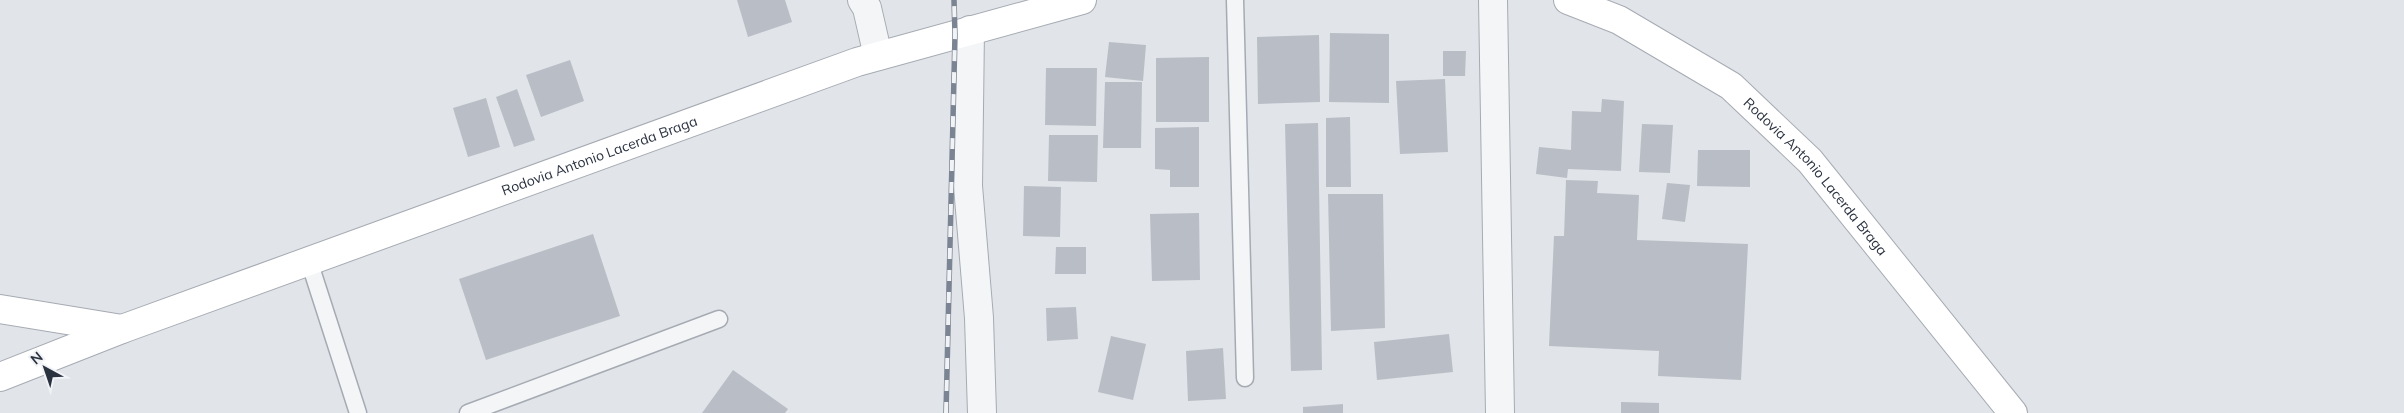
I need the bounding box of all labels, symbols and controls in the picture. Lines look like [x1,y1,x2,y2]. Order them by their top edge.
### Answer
street label: Rodovia Antonio Lacerda Braga [1740,94,1892,259]
street label: Rodovia Antonio Lacerda Braga [499,112,700,199]
north arrow [20,343,70,393]
text: N [27,348,46,368]

